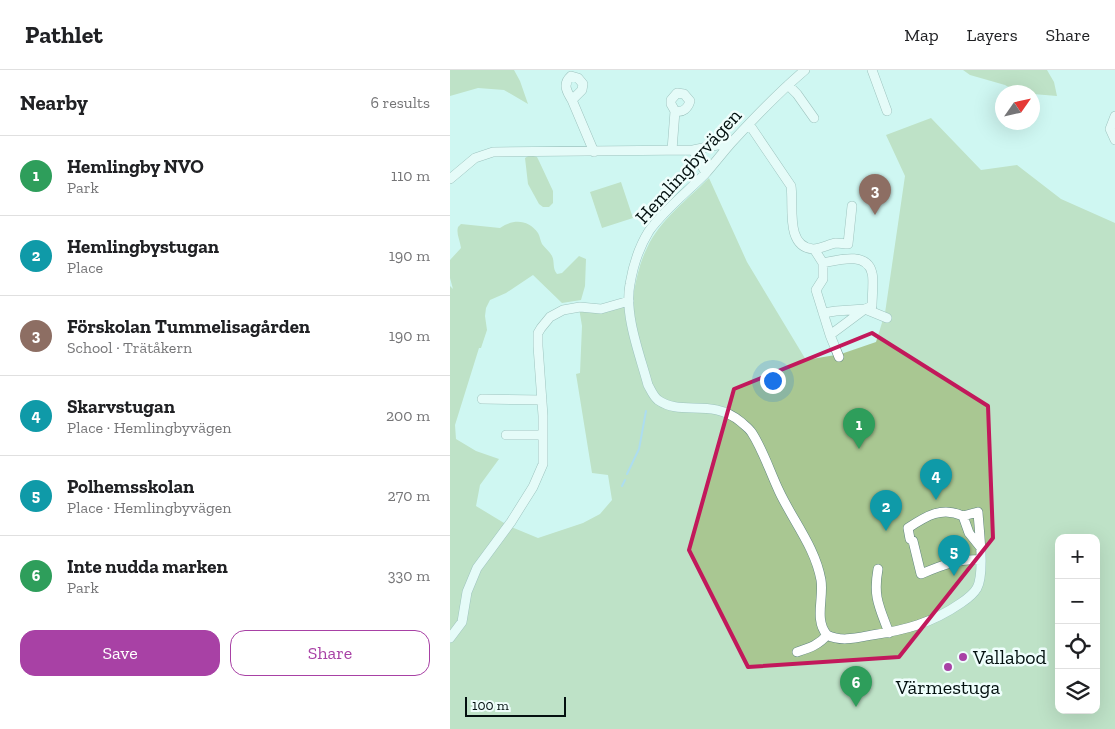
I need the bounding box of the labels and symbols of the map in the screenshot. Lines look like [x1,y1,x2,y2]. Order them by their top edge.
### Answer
north arrow [995,85,1040,130]
street label: Hemlingbyvägen [630,103,746,229]
pin: 3 [859,174,891,215]
your location [760,368,786,394]
pin: 1 [843,408,875,449]
pin: 4 [920,459,952,500]
pin: 2 [870,490,902,531]
pin: 5 [938,535,970,576]
place label: Vallabod [972,645,1047,669]
marker: Vallabod [957,651,969,663]
marker: Värmestuga [942,661,954,673]
pin: 6 [840,666,872,707]
place label: Värmestuga [895,675,1001,699]
scale bar [465,694,566,717]

